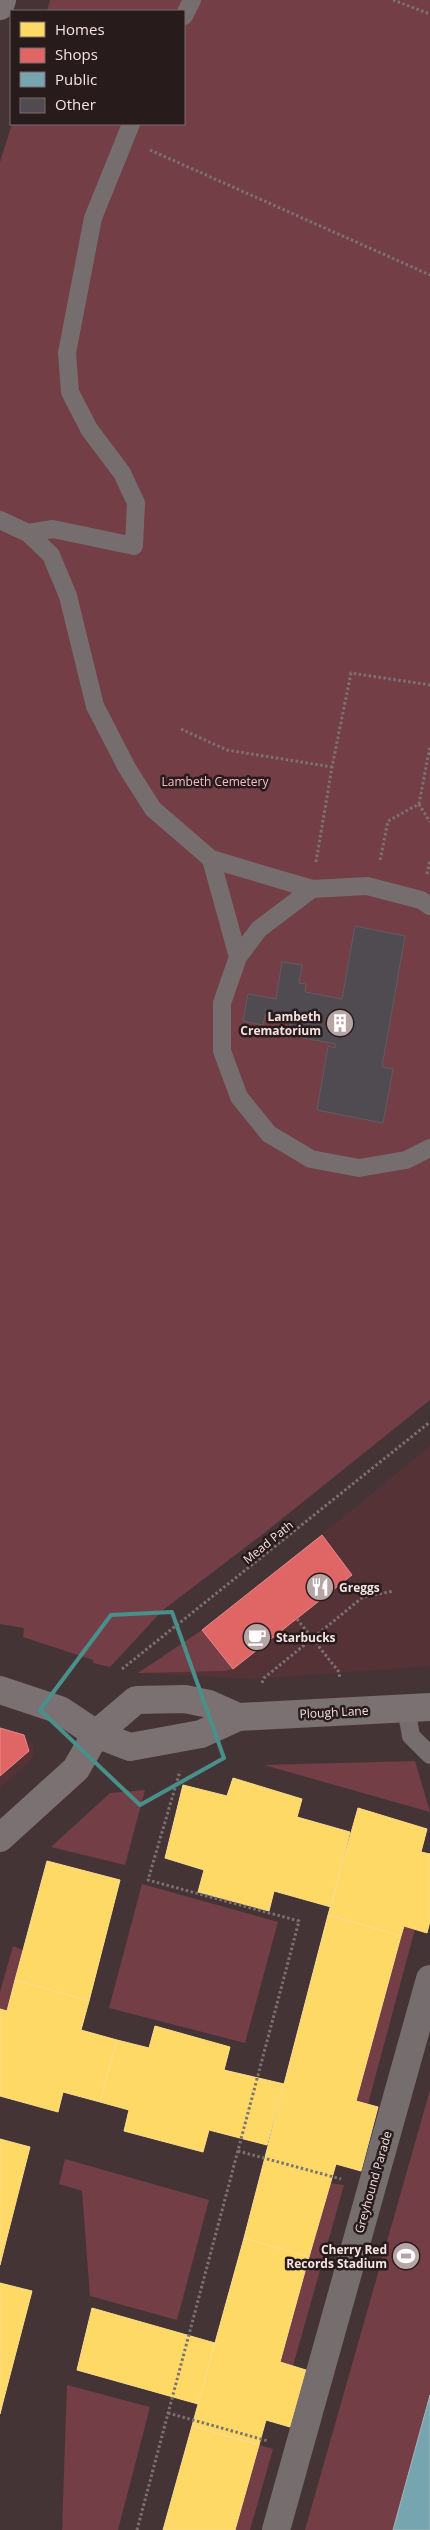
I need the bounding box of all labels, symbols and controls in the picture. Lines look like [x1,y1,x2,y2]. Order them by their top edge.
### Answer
legend [10,10,185,125]
text: Homes [55,19,105,39]
text: Shops [55,44,98,64]
text: Public [55,69,97,89]
text: Other [55,94,96,114]
park label: Lambeth Cemetery [162,773,269,790]
place label: Lambeth Crematorium [240,1008,321,1039]
building icon: Lambeth Crematorium [325,1008,355,1038]
street label: Mead Path [239,1516,297,1568]
restaurant icon: Greggs [305,1572,335,1602]
place label: Greggs [339,1579,380,1596]
cafe icon: Starbucks [242,1622,272,1652]
place label: Starbucks [276,1629,336,1646]
street label: Plough Lane [299,1702,369,1722]
street label: Greyhound Parade [350,2129,396,2235]
place label: Cherry Red Records Stadium [286,2241,387,2272]
sports icon: Cherry Red Records Stadium [391,2241,421,2271]

